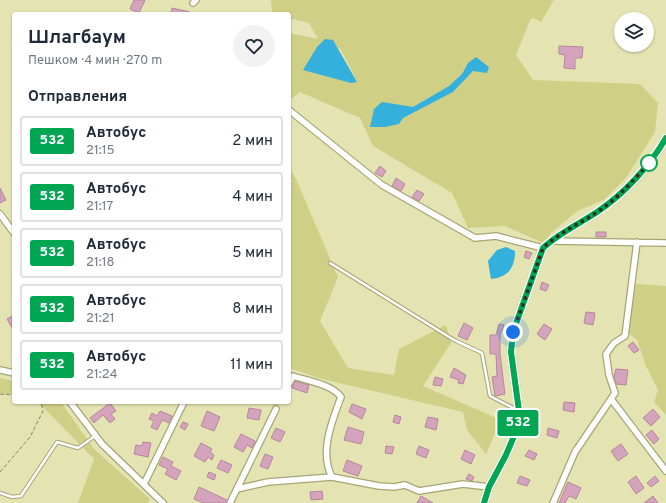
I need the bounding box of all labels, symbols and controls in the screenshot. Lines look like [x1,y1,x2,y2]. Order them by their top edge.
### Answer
map controls [614,12,654,52]
button: layers [614,12,654,52]
button: heart [233,25,275,67]
text: Шлагбаум [28,26,126,50]
text: Пешком · 4 мин · 270 m [28,53,162,69]
text: Отправления [28,88,127,107]
text: Автобус [86,124,146,143]
text: 532 [39,132,65,149]
text: 2 мин [232,132,273,151]
text: 21:15 [86,143,115,159]
unlabelled marker [640,154,658,172]
text: Автобус [86,180,146,199]
text: 532 [39,188,65,205]
text: 4 мин [232,188,273,207]
text: 21:17 [86,199,113,215]
text: Автобус [86,236,146,255]
text: 532 [39,244,65,261]
text: 5 мин [232,244,273,263]
text: 21:18 [86,255,115,271]
text: Автобус [86,292,146,311]
text: 532 [39,300,65,317]
text: 8 мин [232,300,273,319]
text: 21:21 [86,311,115,327]
your location [503,322,523,342]
text: Автобус [86,348,146,367]
text: 532 [39,356,65,373]
text: 11 мин [230,356,273,375]
text: 21:24 [86,367,118,383]
line badge: 532 [495,410,541,436]
text: 532 [505,414,531,431]

